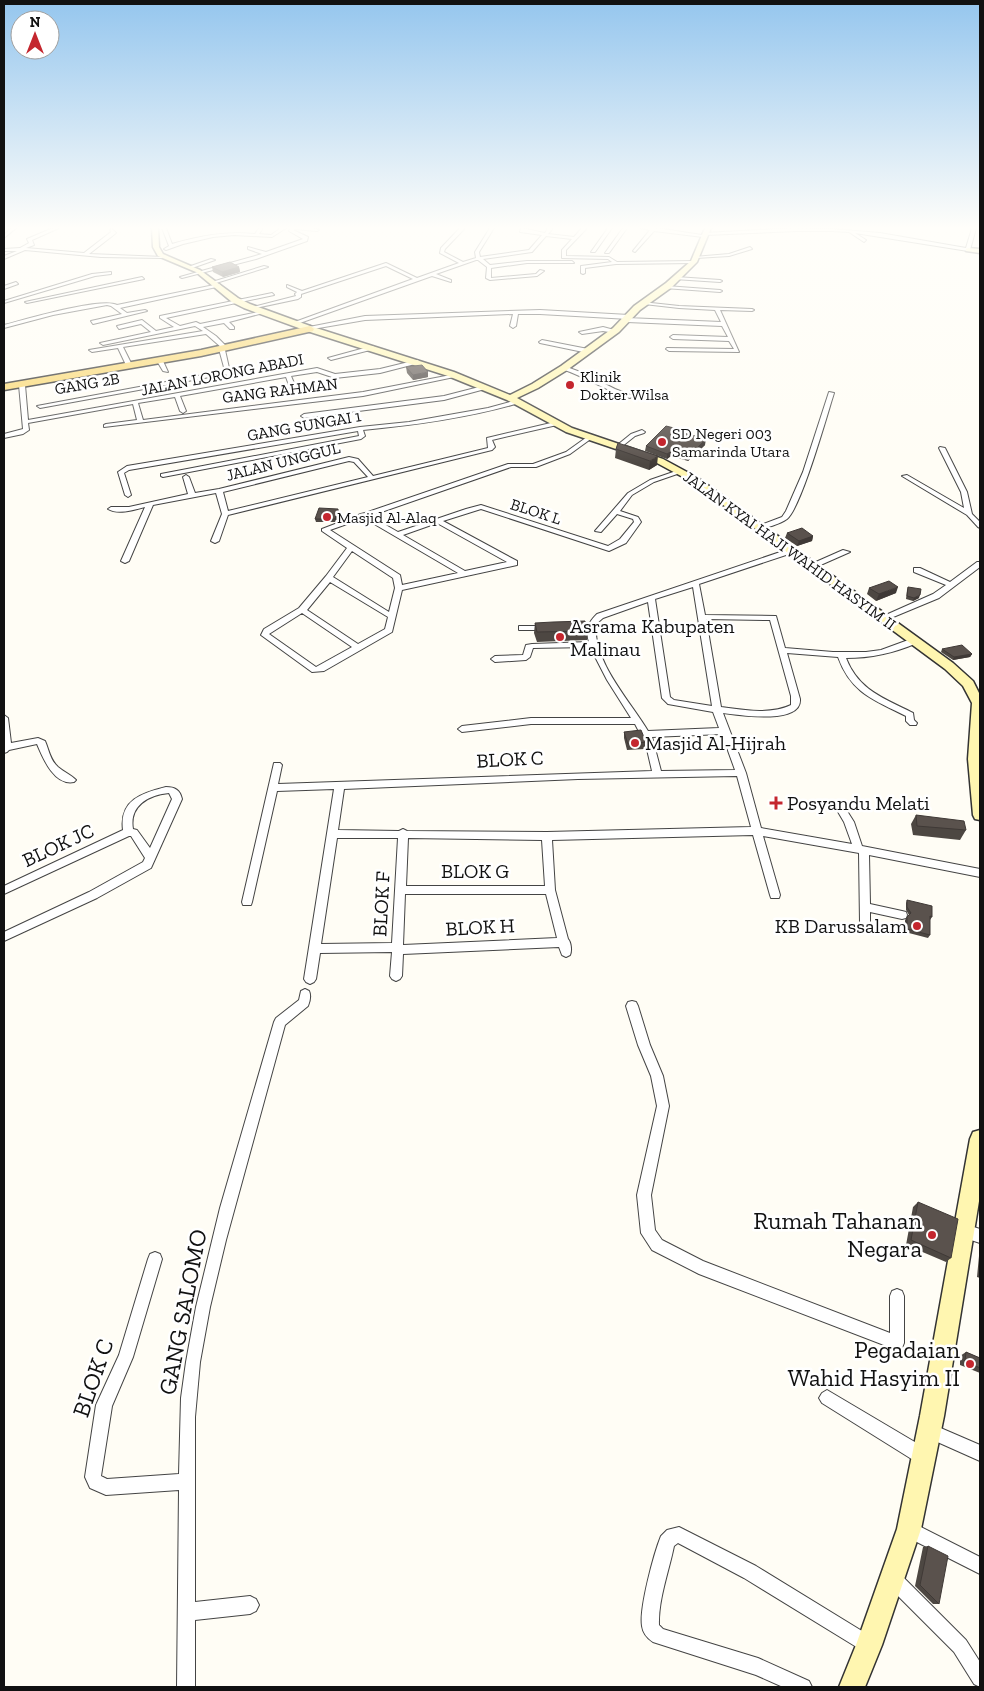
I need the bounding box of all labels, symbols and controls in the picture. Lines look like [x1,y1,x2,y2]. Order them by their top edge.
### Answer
north arrow [10,10,60,60]
text: N [30,14,41,31]
street label: JALAN LORONG ABADI [139,349,305,400]
place label: Klinik Dokter Wilsa [580,367,669,404]
street label: GANG 2B [53,368,121,399]
street label: GANG RAHMAN [221,374,339,407]
marker: Klinik Dokter Wilsa [564,379,576,391]
street label: GANG SUNGAI 1 [246,406,363,445]
place label: SD Negeri 003 Samarinda Utara [672,424,790,461]
marker: SD Negeri 003 Samarinda Utara [656,436,668,448]
street label: JALAN UNGGUL [224,438,342,485]
street label: JALAN KYAI HAJI WAHID HASYIM II [680,467,900,634]
street label: BLOK L [508,494,564,529]
place label: Masjid Al-Alaq [337,508,437,527]
marker: Masjid Al-Alaq [321,511,333,523]
place label: Asrama Kabupaten Malinau [570,614,735,661]
marker: Asrama Kabupaten Malinau [554,631,566,643]
place label: Masjid Al-Hijrah [645,731,787,755]
marker: Masjid Al-Hijrah [629,737,641,749]
street label: BLOK C [476,745,544,773]
place label: Posyandu Melati [787,791,930,815]
marker: Posyandu Melati [769,796,783,810]
street label: BLOK JC [19,818,97,872]
street label: BLOK G [441,859,509,883]
street label: BLOK F [367,871,395,937]
street label: BLOK H [445,913,515,941]
place label: KB Darussalam [775,914,908,938]
marker: KB Darussalam [911,920,923,932]
place label: Rumah Tahanan Negara [753,1206,922,1263]
street label: GANG SALOMO [152,1227,213,1397]
marker: Rumah Tahanan Negara [926,1229,938,1241]
street label: BLOK C [66,1335,119,1421]
place label: Pegadaian Wahid Hasyim II [788,1335,960,1392]
marker: Pegadaian Wahid Hasyim II [964,1358,976,1370]

